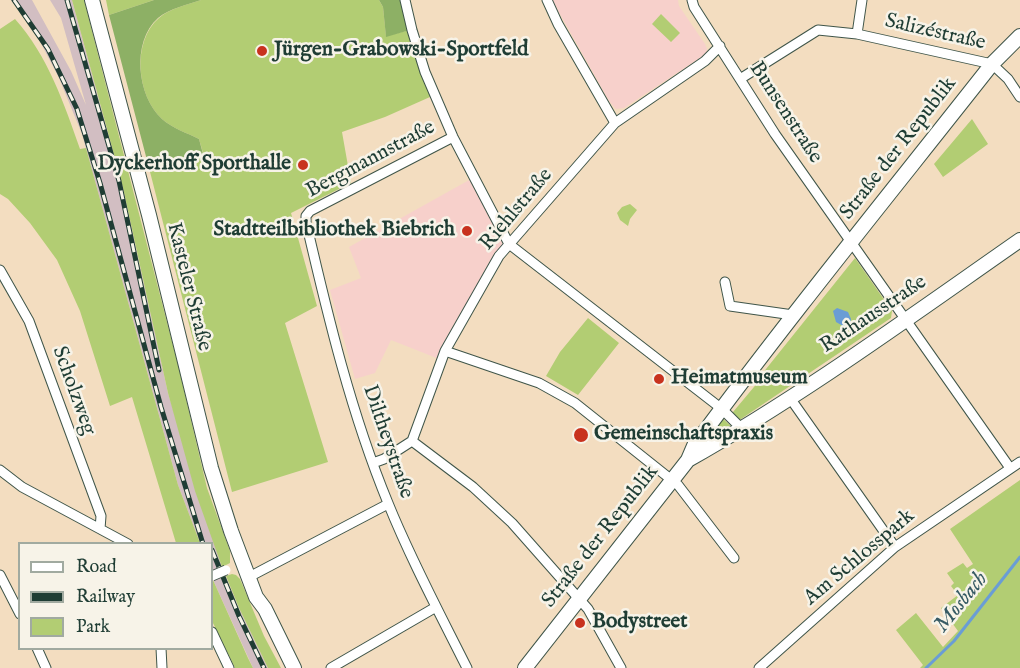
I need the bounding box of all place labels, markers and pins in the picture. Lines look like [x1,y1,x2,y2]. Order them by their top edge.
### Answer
place label: Jürgen-Grabowski-Sportfeld [274,38,529,64]
marker: Jürgen-Grabowski-Sportfeld [255,44,269,58]
place label: Dyckerhoff Sporthalle [98,152,291,178]
marker: Dyckerhoff Sporthalle [296,158,310,172]
place label: Stadtteilbibliothek Biebrich [214,218,455,244]
marker: Stadtteilbibliothek Biebrich [460,224,474,238]
place label: Heimatmuseum [671,366,808,392]
marker: Heimatmuseum [652,372,666,386]
place label: Gemeinschaftspraxis [594,422,773,448]
marker: Gemeinschaftspraxis [572,426,590,444]
place label: Bodystreet [592,610,687,636]
marker: Bodystreet [573,616,587,630]

